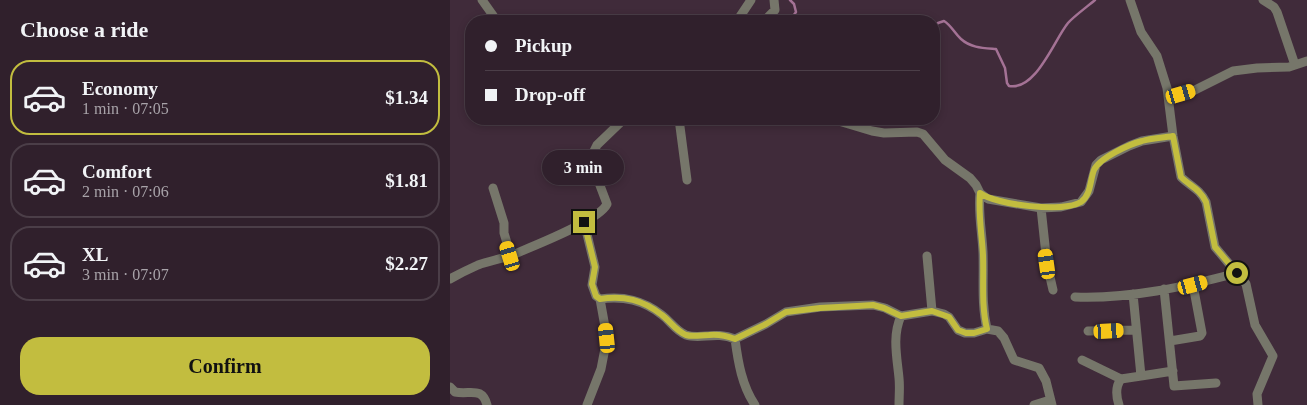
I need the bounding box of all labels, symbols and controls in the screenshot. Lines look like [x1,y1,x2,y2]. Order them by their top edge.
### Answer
text: Choose a ride [20,17,148,42]
text: Pickup [515,35,572,56]
icon: car [22,75,67,120]
text: Economy [82,78,158,99]
car [1164,83,1197,105]
text: Drop-off [515,84,585,105]
text: $1.34 [385,87,428,108]
text: 1 min · 07:05 [82,100,169,117]
callout: 3 min [543,150,625,184]
icon: car [22,158,67,203]
text: 3 min [564,159,602,176]
text: Comfort [82,161,152,182]
text: $1.81 [385,170,428,191]
text: 2 min · 07:06 [82,183,169,200]
route end [573,211,595,233]
car [498,239,521,273]
icon: car [22,241,67,286]
text: XL [82,244,108,265]
car [1037,248,1056,280]
text: $2.27 [385,253,428,274]
route start [1226,262,1248,284]
text: 3 min · 07:07 [82,266,169,283]
car [1176,274,1209,296]
car [597,322,616,354]
car [1093,323,1124,339]
button: Confirm [20,337,430,395]

